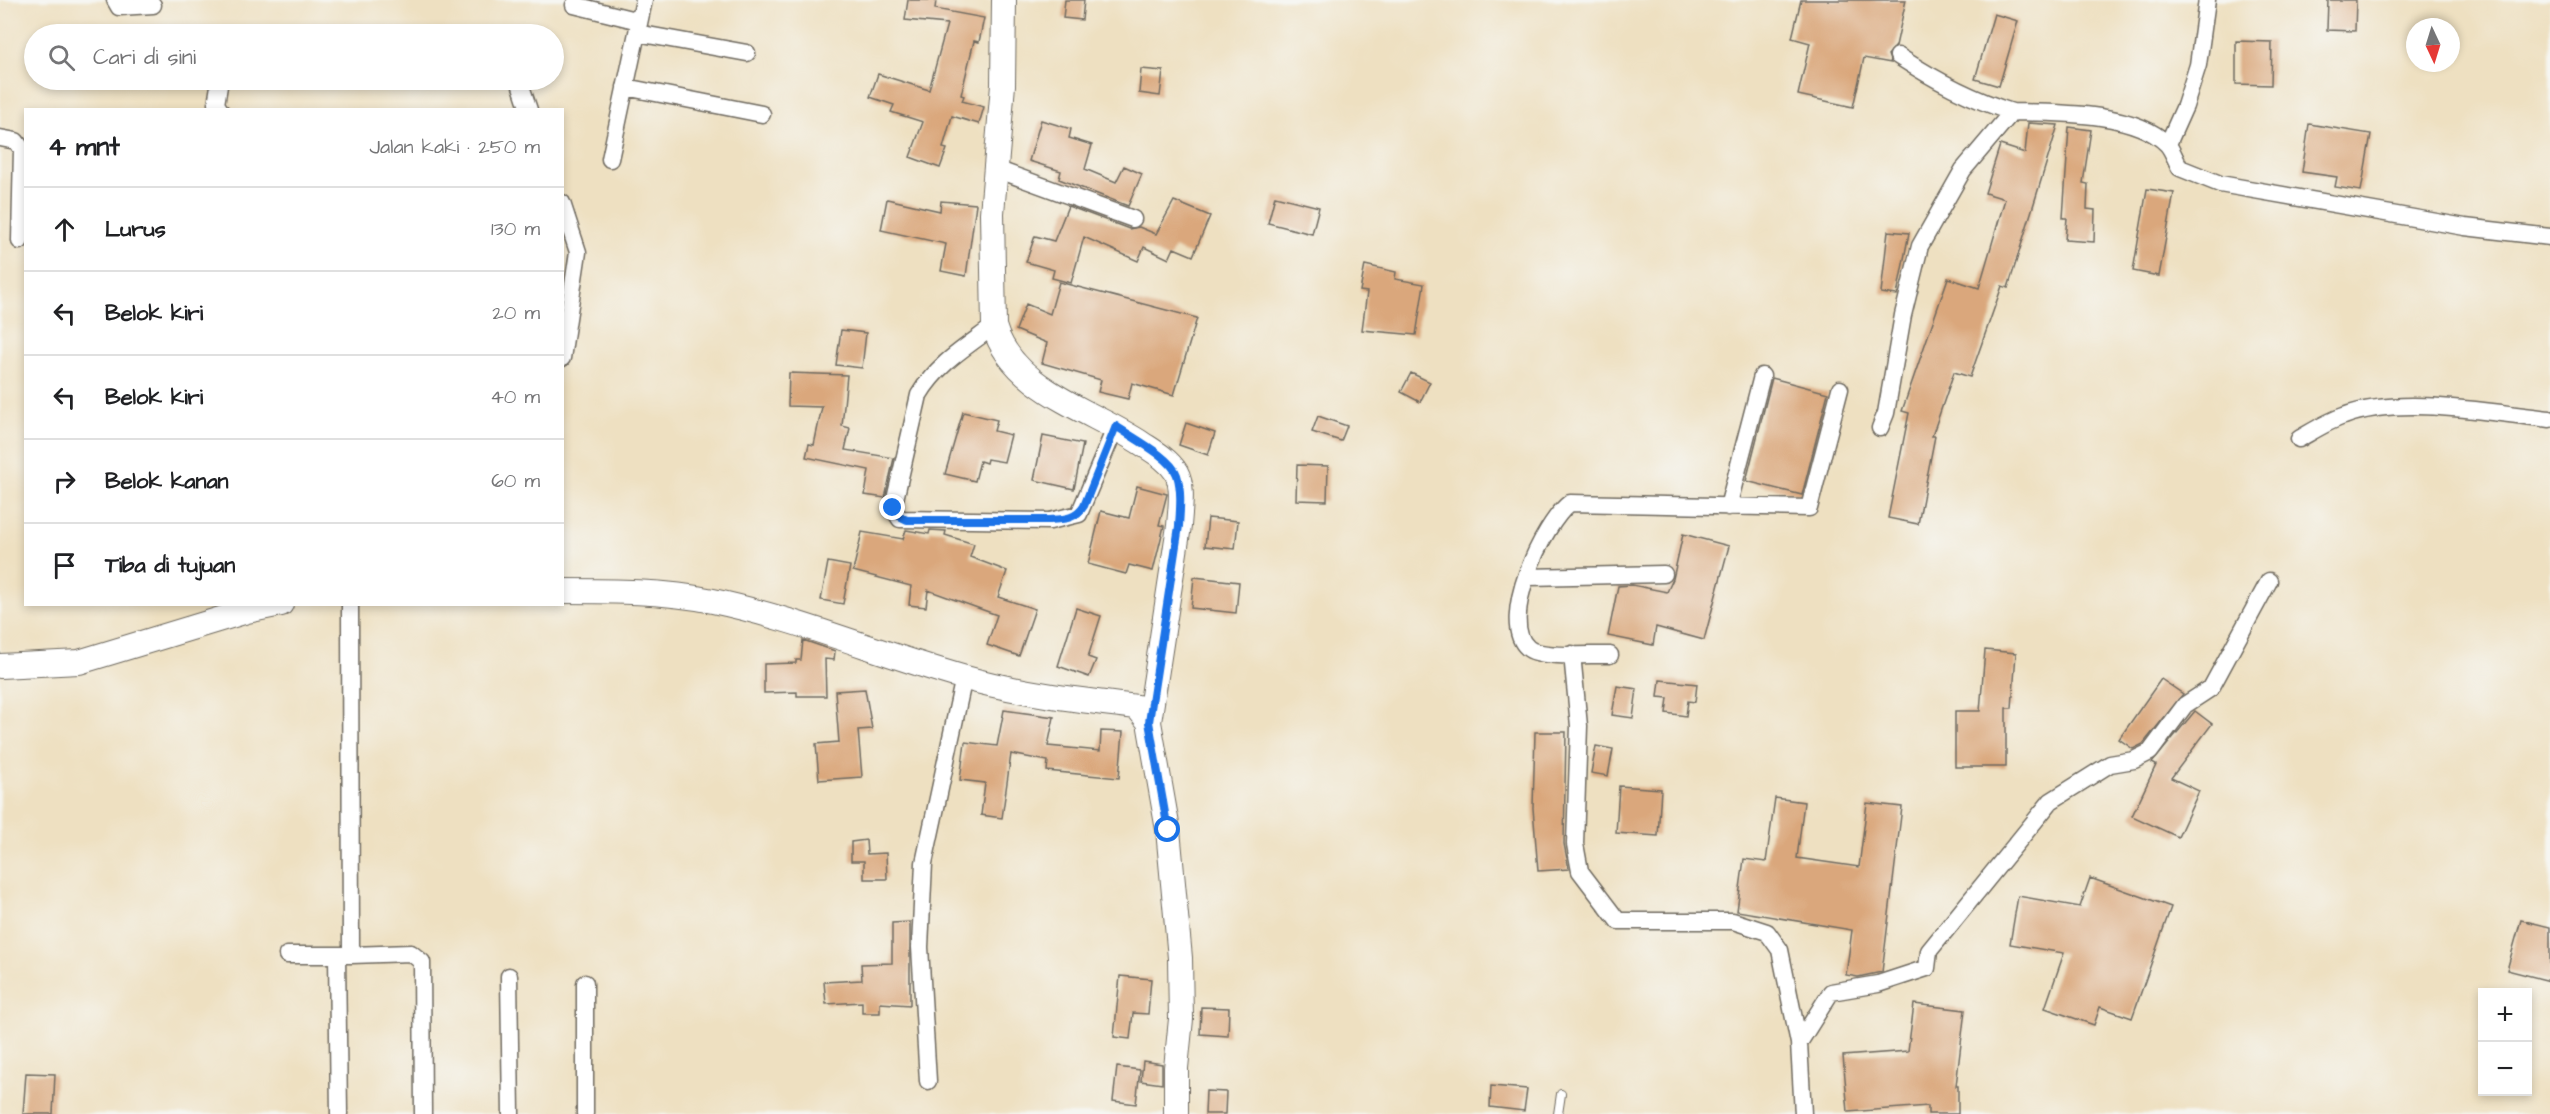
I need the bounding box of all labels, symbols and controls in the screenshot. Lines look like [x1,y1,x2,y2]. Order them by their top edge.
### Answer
north arrow [2406,18,2460,72]
search box [24,24,564,90]
icon: search [45,41,78,74]
text: Cari di sini [93,42,196,73]
text: 4 mnt [48,129,120,165]
text: Jalan kaki · 250 m [370,133,540,161]
icon: ahead [48,213,81,246]
text: Lurus [105,214,166,245]
text: 130 m [491,215,540,243]
icon: left [48,297,81,330]
text: Belok kiri [105,298,203,329]
text: 20 m [492,299,540,327]
icon: left [48,381,81,414]
text: Belok kiri [105,382,203,413]
text: 40 m [490,383,540,411]
icon: right [48,465,81,498]
text: Belok kanan [105,466,229,497]
text: 60 m [491,467,540,495]
route end [879,494,905,520]
icon: arrive [48,549,81,582]
text: Tiba di tujuan [105,550,235,581]
route start [1154,816,1180,842]
map controls [2478,988,2532,1096]
button: + [2478,988,2532,1042]
button: − [2478,1042,2532,1096]

